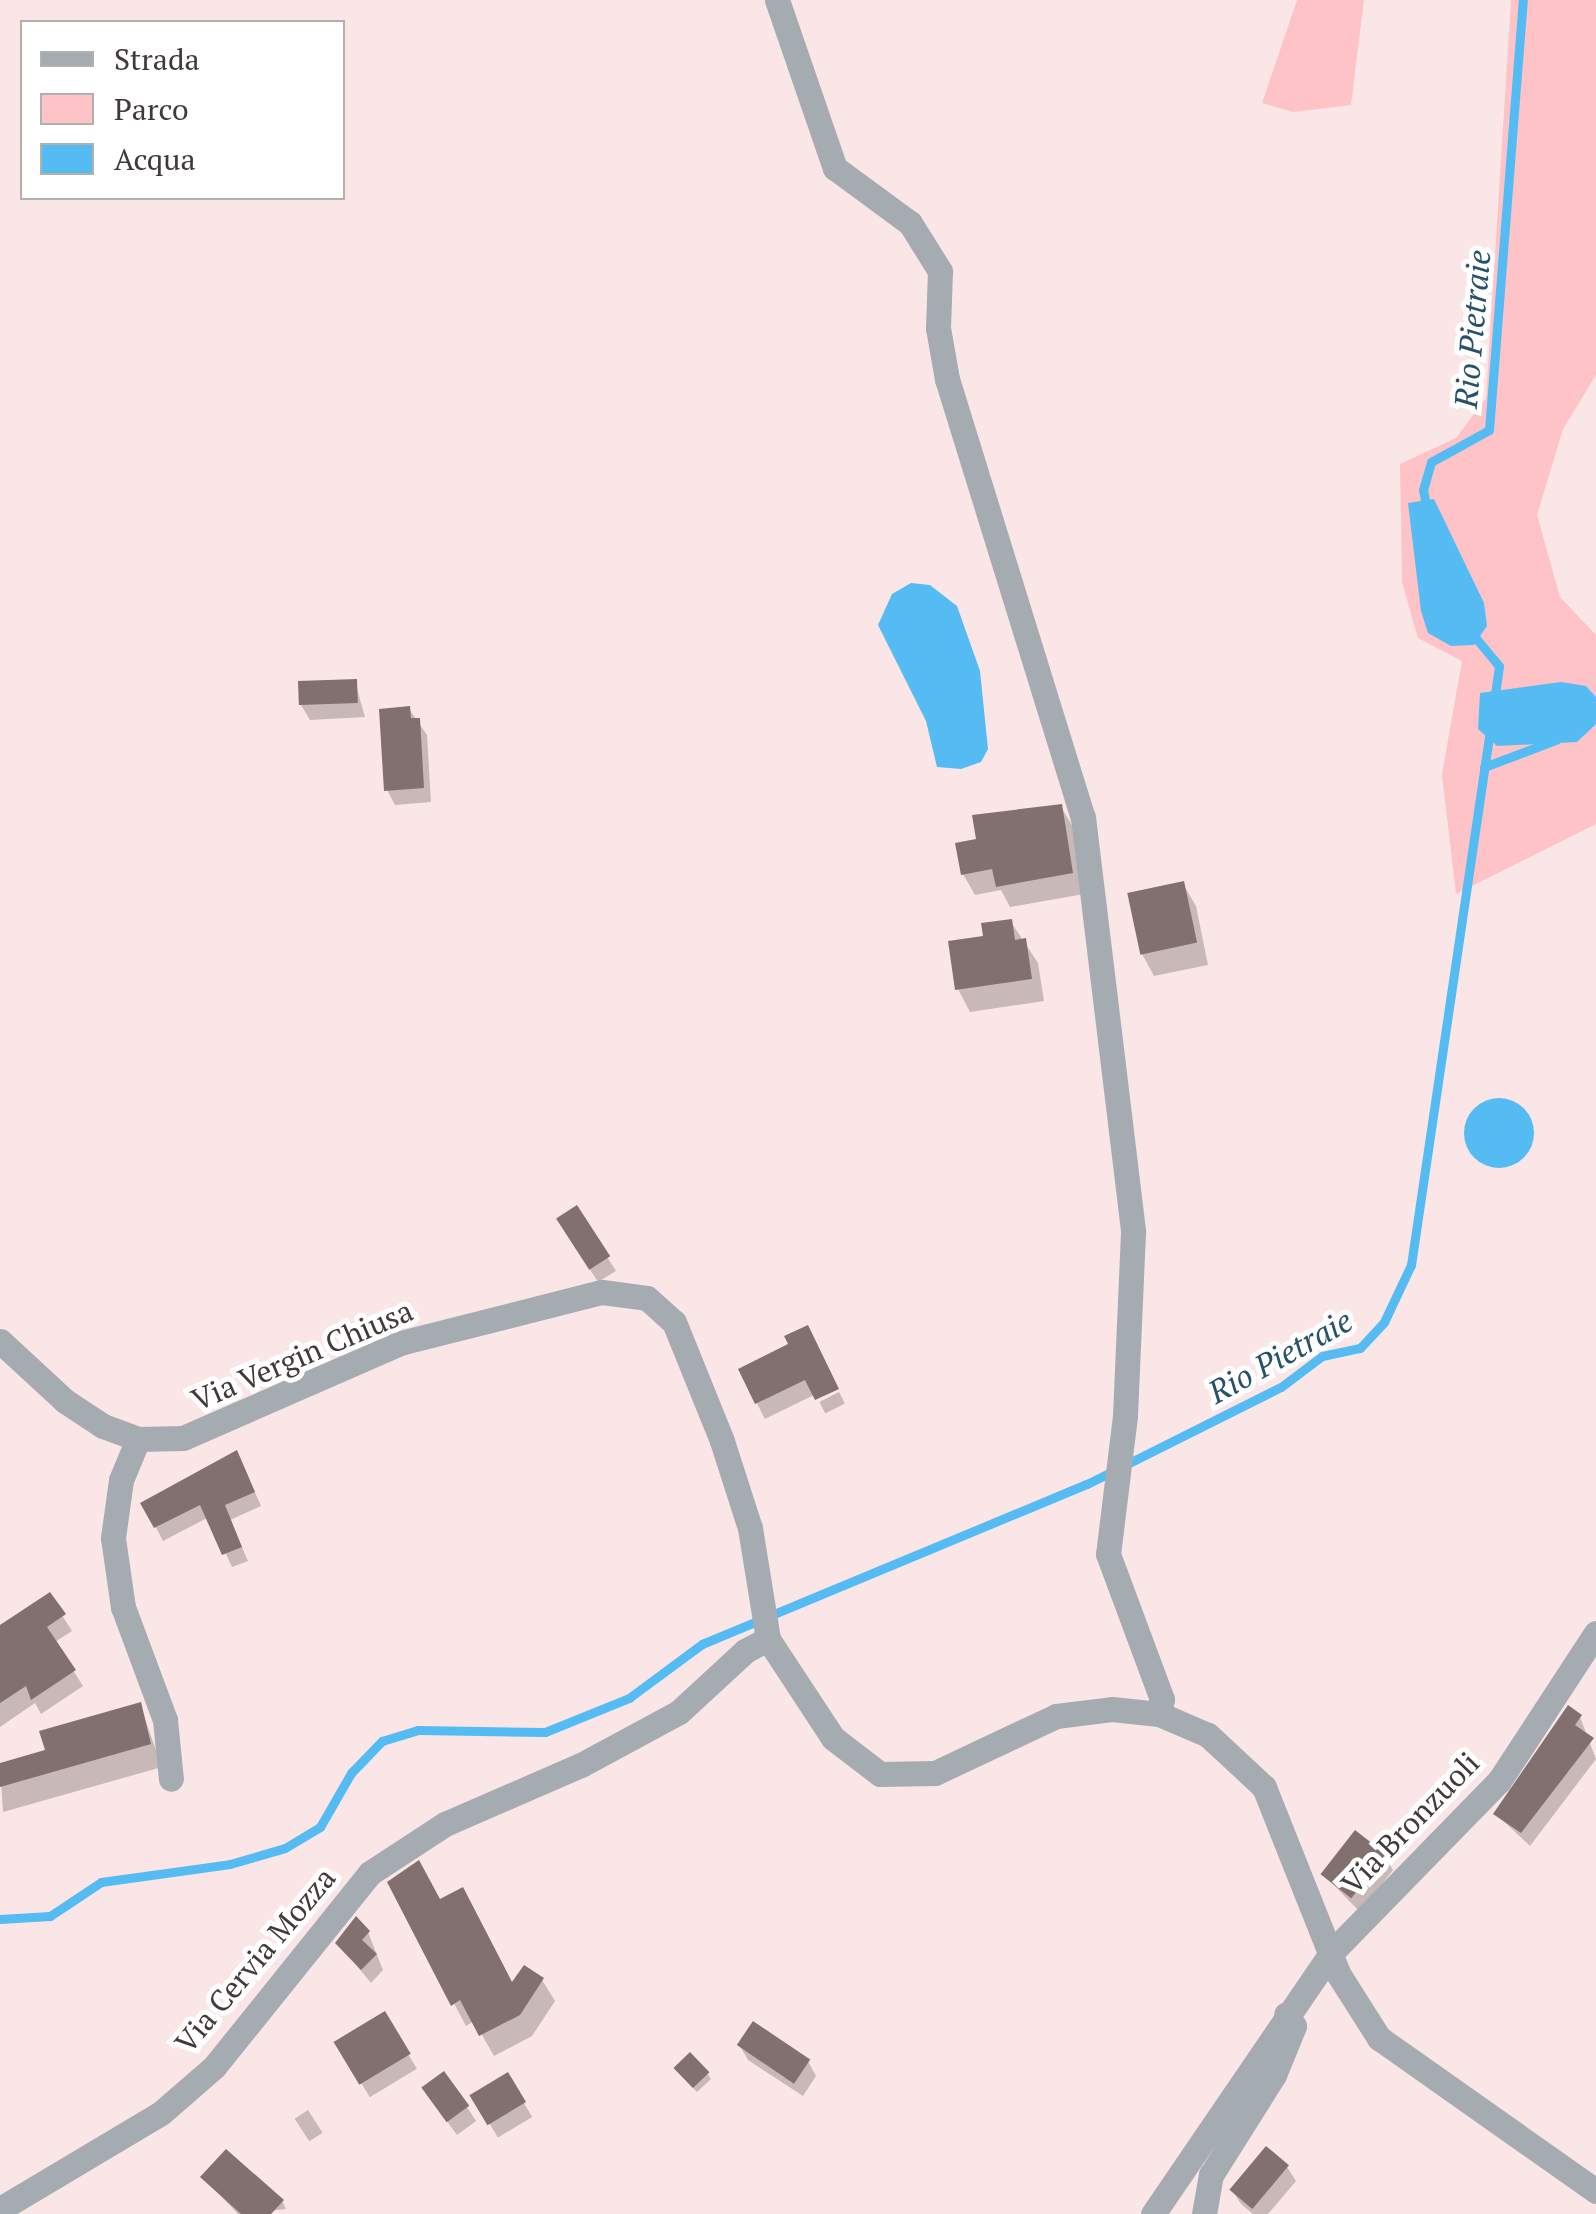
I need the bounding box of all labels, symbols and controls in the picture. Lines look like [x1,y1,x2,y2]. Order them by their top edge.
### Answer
legend [20,20,345,200]
text: Strada [114,39,200,79]
text: Parco [114,89,189,129]
text: Acqua [114,139,196,179]
water label: Rio Pietraie [1446,248,1498,410]
street label: Via Vergin Chiusa [186,1292,418,1418]
water label: Rio Pietraie [1201,1301,1359,1411]
street label: Via Bronzuoli [1334,1745,1486,1901]
street label: Via Cervia Mozza [167,1860,343,2060]

